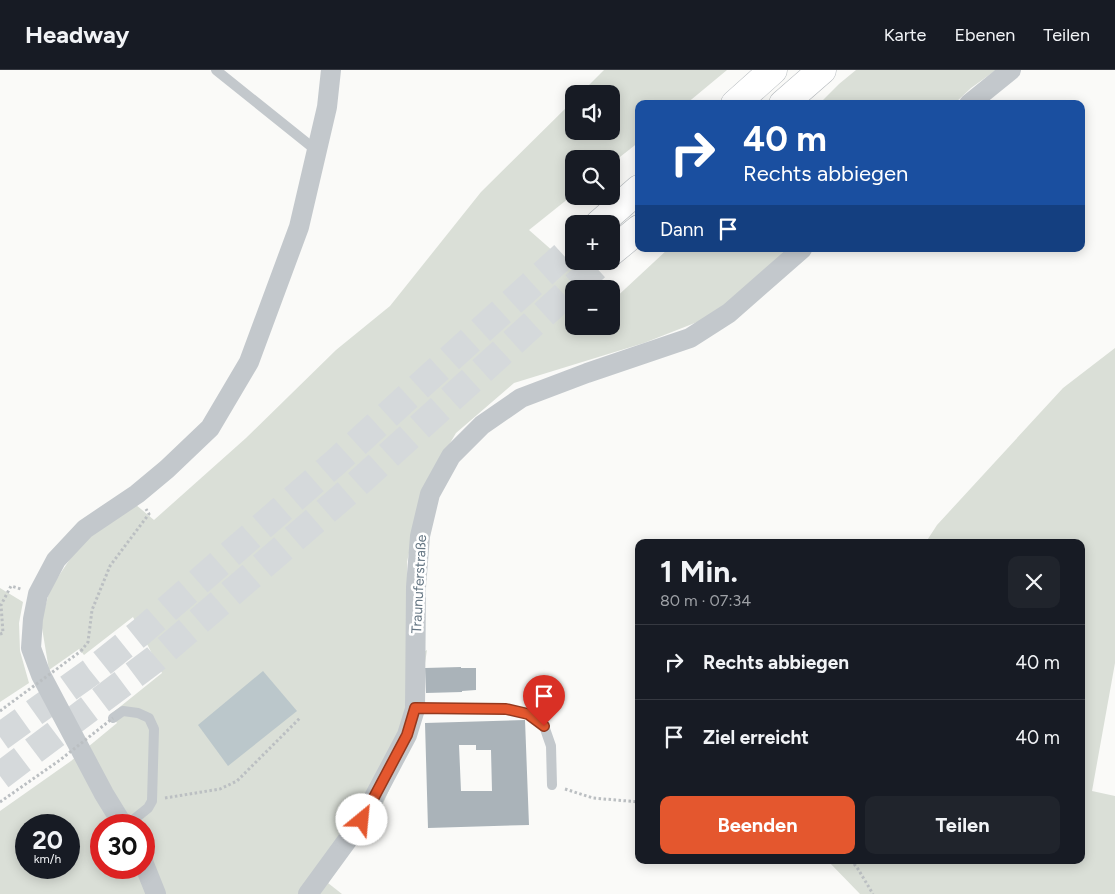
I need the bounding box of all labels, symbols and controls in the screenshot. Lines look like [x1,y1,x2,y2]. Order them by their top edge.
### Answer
text: Headway [25,20,129,49]
text: Karte [884,24,926,46]
text: Ebenen [954,24,1015,46]
text: Teilen [1043,24,1090,46]
map controls [565,85,620,335]
button: sound [565,85,620,140]
text: 40 m [743,118,827,160]
icon: right [660,120,725,185]
button: search [565,150,620,205]
text: Rechts abbiegen [743,160,908,187]
button: + [565,215,620,270]
icon: arrive [714,215,742,243]
text: Dann [660,218,704,241]
button: − [565,280,620,335]
street label: Traunuferstraße [408,534,430,634]
text: 1 Min. [660,553,738,590]
button: close [1008,556,1060,608]
text: 80 m · 07:34 [660,591,751,610]
icon: right [660,648,688,676]
text: Rechts abbiegen [703,651,849,674]
text: 40 m [1015,651,1060,674]
pin [523,675,565,726]
icon: arrive [530,682,558,710]
icon: arrive [660,723,688,751]
text: Ziel erreicht [703,726,809,749]
text: 40 m [1015,726,1060,749]
position arrow [335,793,387,845]
button: Beenden [660,796,855,854]
button: Teilen [865,796,1060,854]
speed limit sign: 30 [90,814,155,879]
text: 20 [32,825,63,855]
text: km/h [34,852,61,866]

